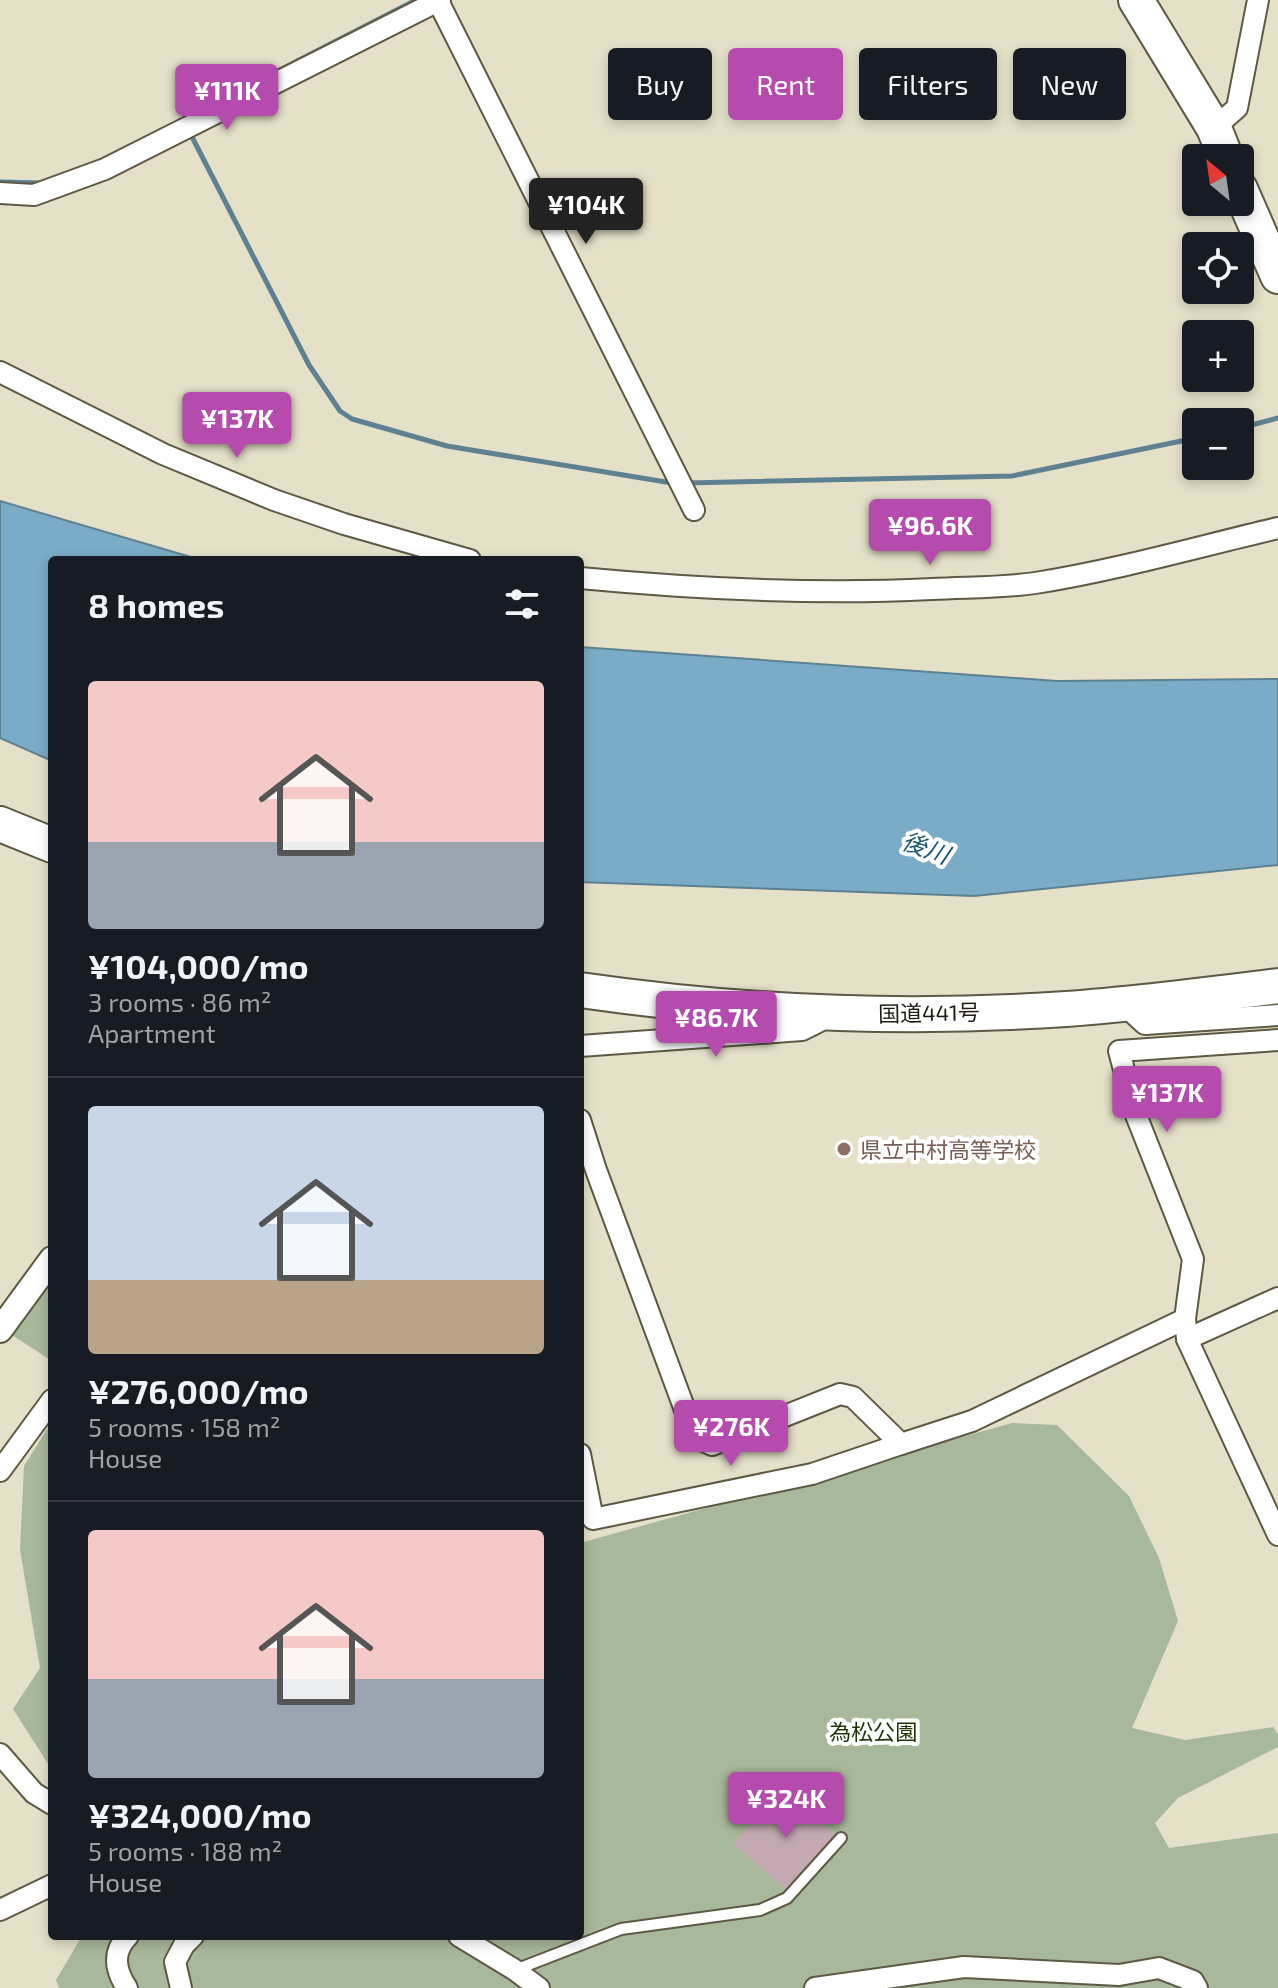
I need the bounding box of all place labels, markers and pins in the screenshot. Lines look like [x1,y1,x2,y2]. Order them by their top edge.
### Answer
pin: ¥111K [171,64,283,132]
pin: ¥104K [530,178,642,246]
pin: ¥137K [181,392,293,460]
pin: ¥96.6K [865,499,995,567]
pin: ¥86.7K [651,991,781,1059]
pin: ¥137K [1111,1066,1223,1134]
place label: 県立中村高等学校 [860,1136,1036,1162]
marker: 県立中村高等学校 [835,1140,853,1158]
pin: ¥276K [675,1400,787,1468]
pin: ¥324K [730,1772,842,1840]

